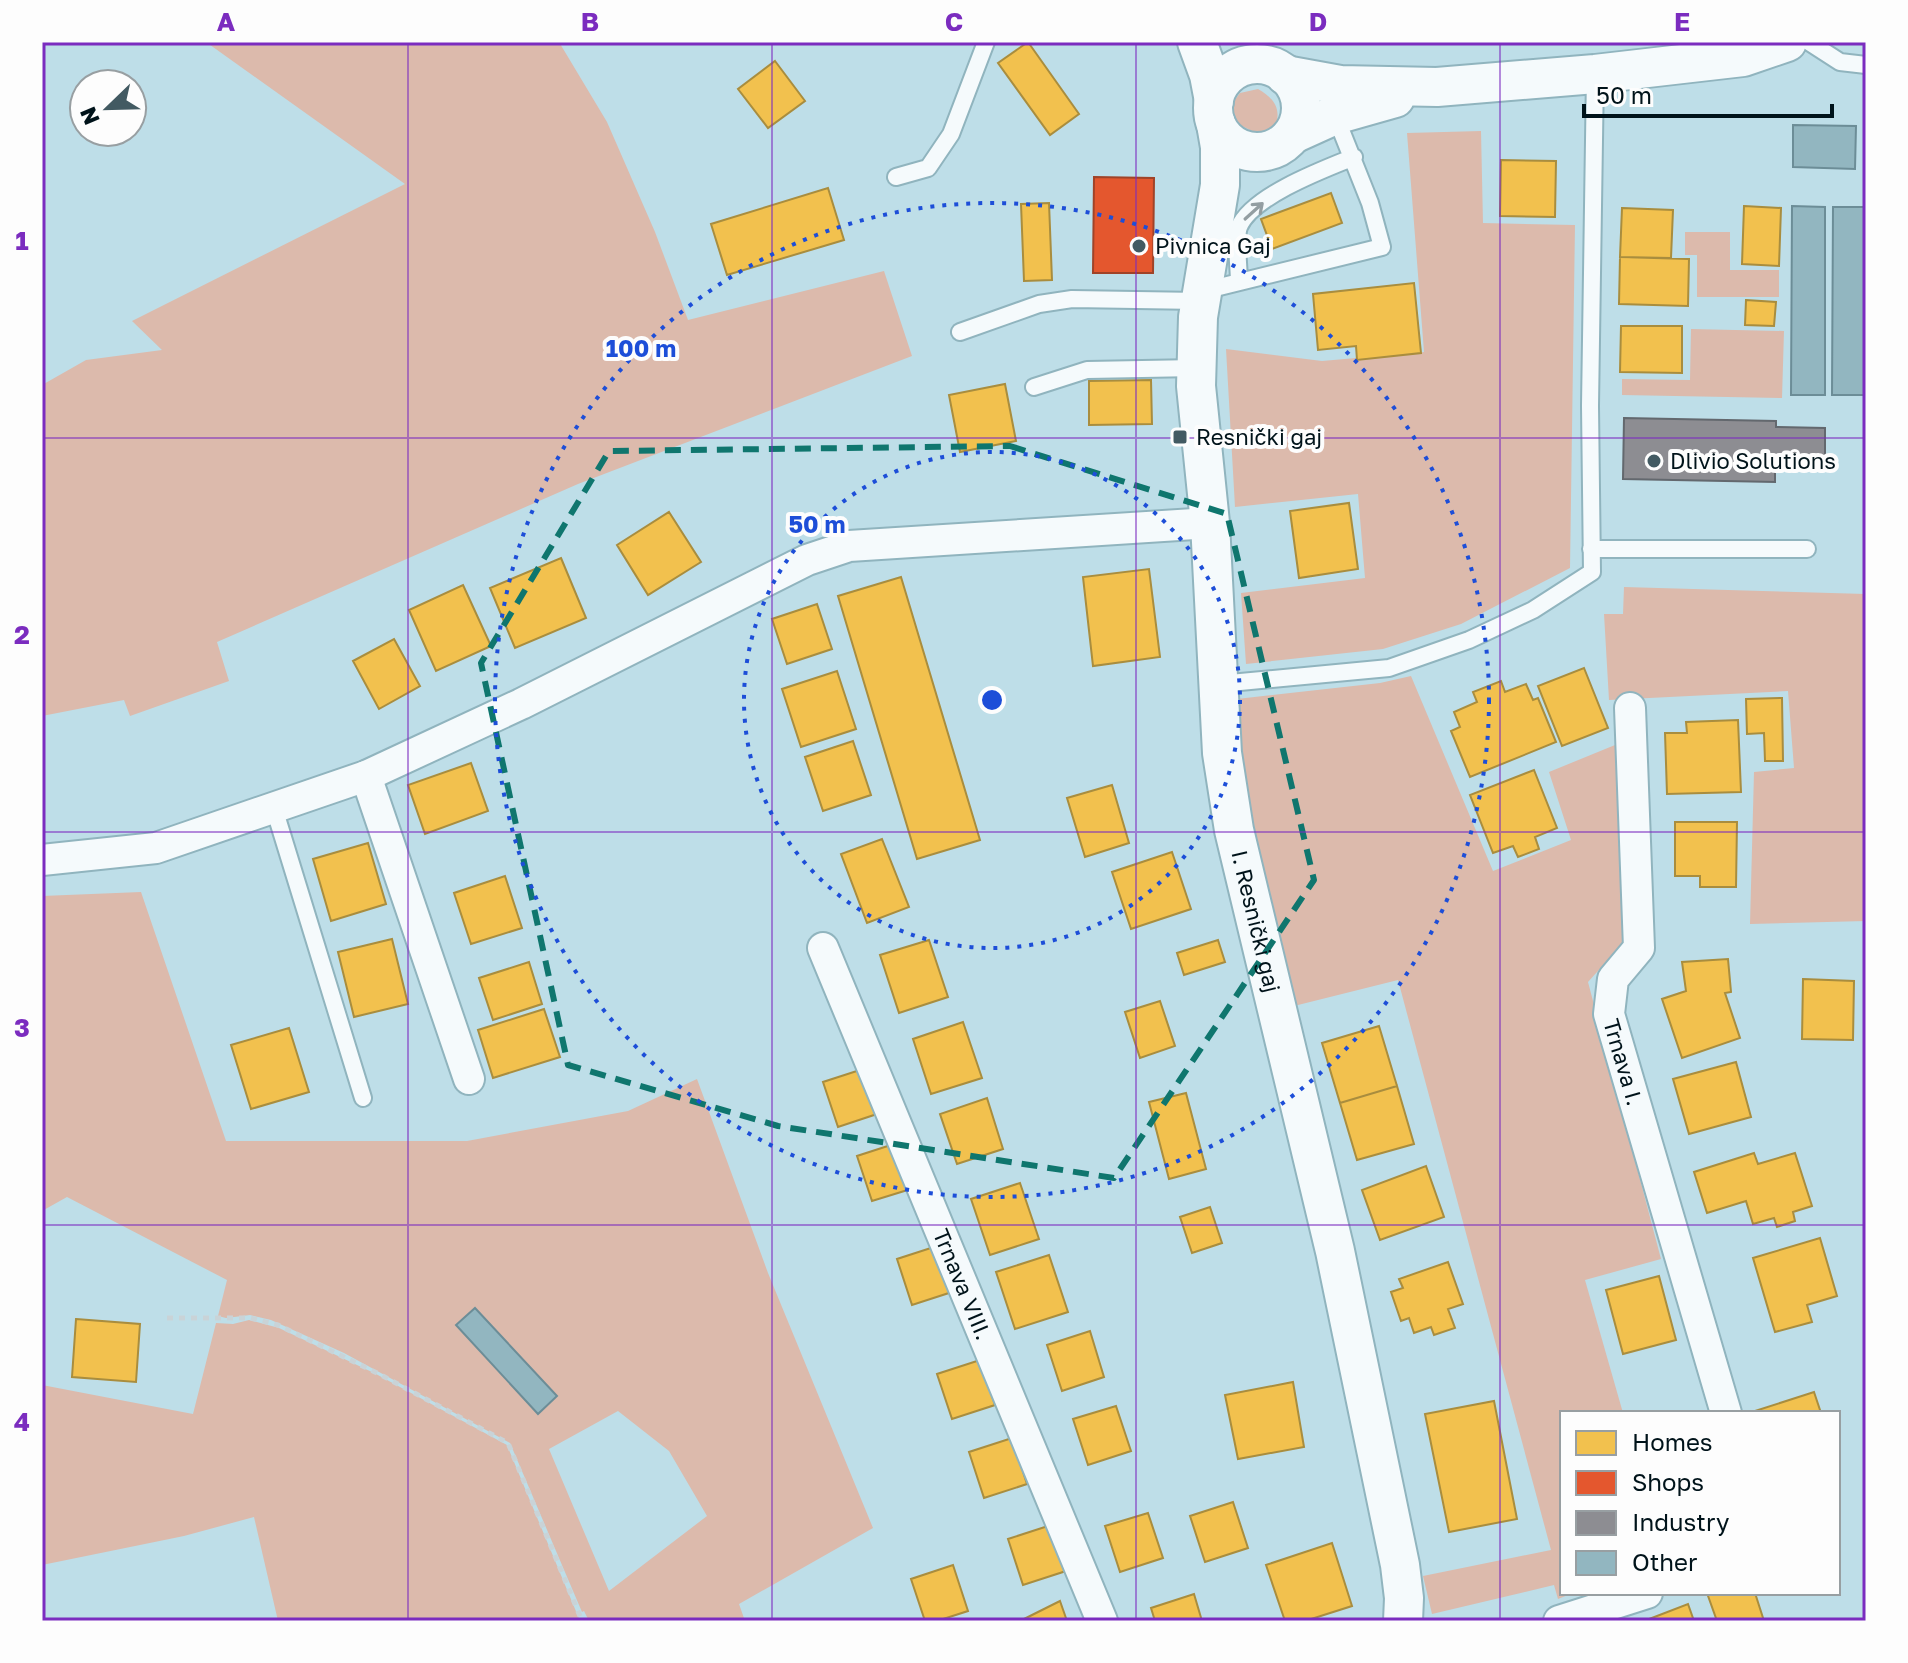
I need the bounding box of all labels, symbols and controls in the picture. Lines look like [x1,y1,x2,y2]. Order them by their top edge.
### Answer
text: A [217,6,236,37]
text: B [581,6,599,37]
text: C [945,6,963,37]
text: D [1309,6,1327,37]
text: E [1674,6,1690,37]
north arrow [68,68,148,148]
scale bar [1584,68,1832,118]
text: 50 m [1596,80,1652,109]
text: N [73,103,105,129]
one-way arrow [1244,202,1264,220]
text: 1 [15,225,29,256]
place label: Pivnica Gaj [1155,232,1271,259]
marker: Pivnica Gaj [1130,237,1148,255]
text: 100 m [606,333,676,362]
place label: Resnički gaj [1196,423,1322,450]
marker: Resnički gaj [1171,428,1189,446]
place label: Dlivio Solutions [1670,447,1836,474]
marker: Dlivio Solutions [1645,452,1663,470]
text: 50 m [788,509,846,538]
text: 2 [14,619,30,650]
centre of rings [978,686,1006,714]
street label: I. Resnički gaj [1226,847,1286,995]
text: 3 [14,1012,30,1043]
street label: Trnava I. [1598,1015,1649,1108]
street label: Trnava VIII. [928,1225,998,1344]
text: 4 [14,1406,30,1437]
legend [1560,1411,1840,1595]
text: Homes [1632,1427,1713,1456]
text: Shops [1632,1467,1704,1496]
text: Industry [1632,1507,1729,1536]
text: Other [1632,1547,1697,1576]

